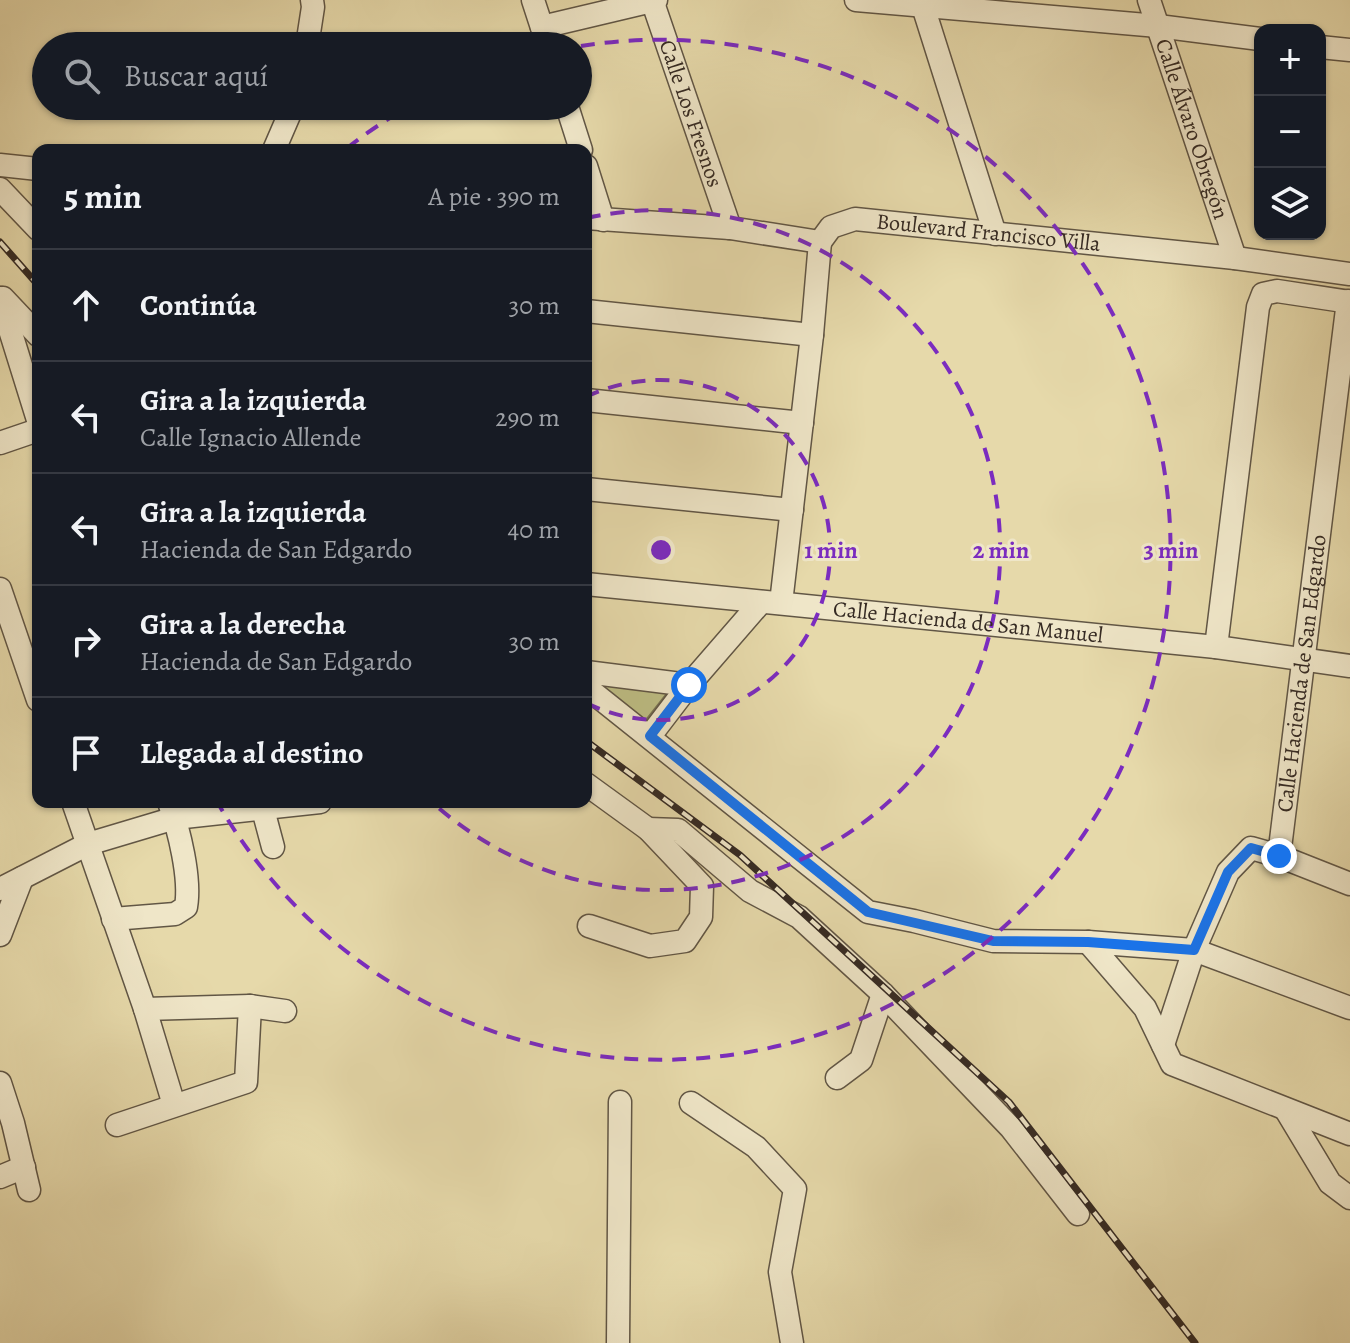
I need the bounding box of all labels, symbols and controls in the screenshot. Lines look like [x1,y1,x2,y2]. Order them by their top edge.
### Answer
map controls [1254,24,1326,240]
button: + [1254,24,1326,96]
search box [32,32,592,120]
street label: Calle Álvaro Obregón [1148,35,1236,223]
street label: Calle Los Fresnos [652,36,730,191]
icon: search [60,54,104,98]
text: Buscar aquí [124,56,268,96]
button: − [1254,96,1326,168]
button: layers [1254,168,1326,240]
text: 5 min [64,173,142,220]
text: A pie · 390 m [428,179,560,214]
street label: Boulevard Francisco Villa [875,206,1103,259]
icon: ahead [64,283,108,327]
text: Continúa [140,285,257,325]
text: 30 m [509,288,560,323]
text: Gira a la izquierda [140,380,366,420]
icon: left [64,395,108,439]
text: 290 m [495,400,560,435]
text: Calle Ignacio Allende [140,420,361,455]
text: Gira a la izquierda [140,492,366,532]
icon: left [64,507,108,551]
text: 40 m [508,512,560,547]
text: Hacienda de San Edgardo [140,532,412,567]
street label: Calle Hacienda de San Edgardo [1270,533,1334,814]
text: 1 min [804,534,858,566]
text: 2 min [973,534,1030,566]
text: 3 min [1143,534,1199,566]
centre of rings [647,536,675,564]
street label: Calle Hacienda de San Manuel [832,594,1105,651]
text: Gira a la derecha [140,604,346,644]
icon: right [64,619,108,663]
text: 30 m [509,624,560,659]
text: Hacienda de San Edgardo [140,644,412,679]
route start [671,667,707,703]
icon: arrive [64,731,108,775]
text: Llegada al destino [140,733,363,773]
route end [1261,838,1297,874]

